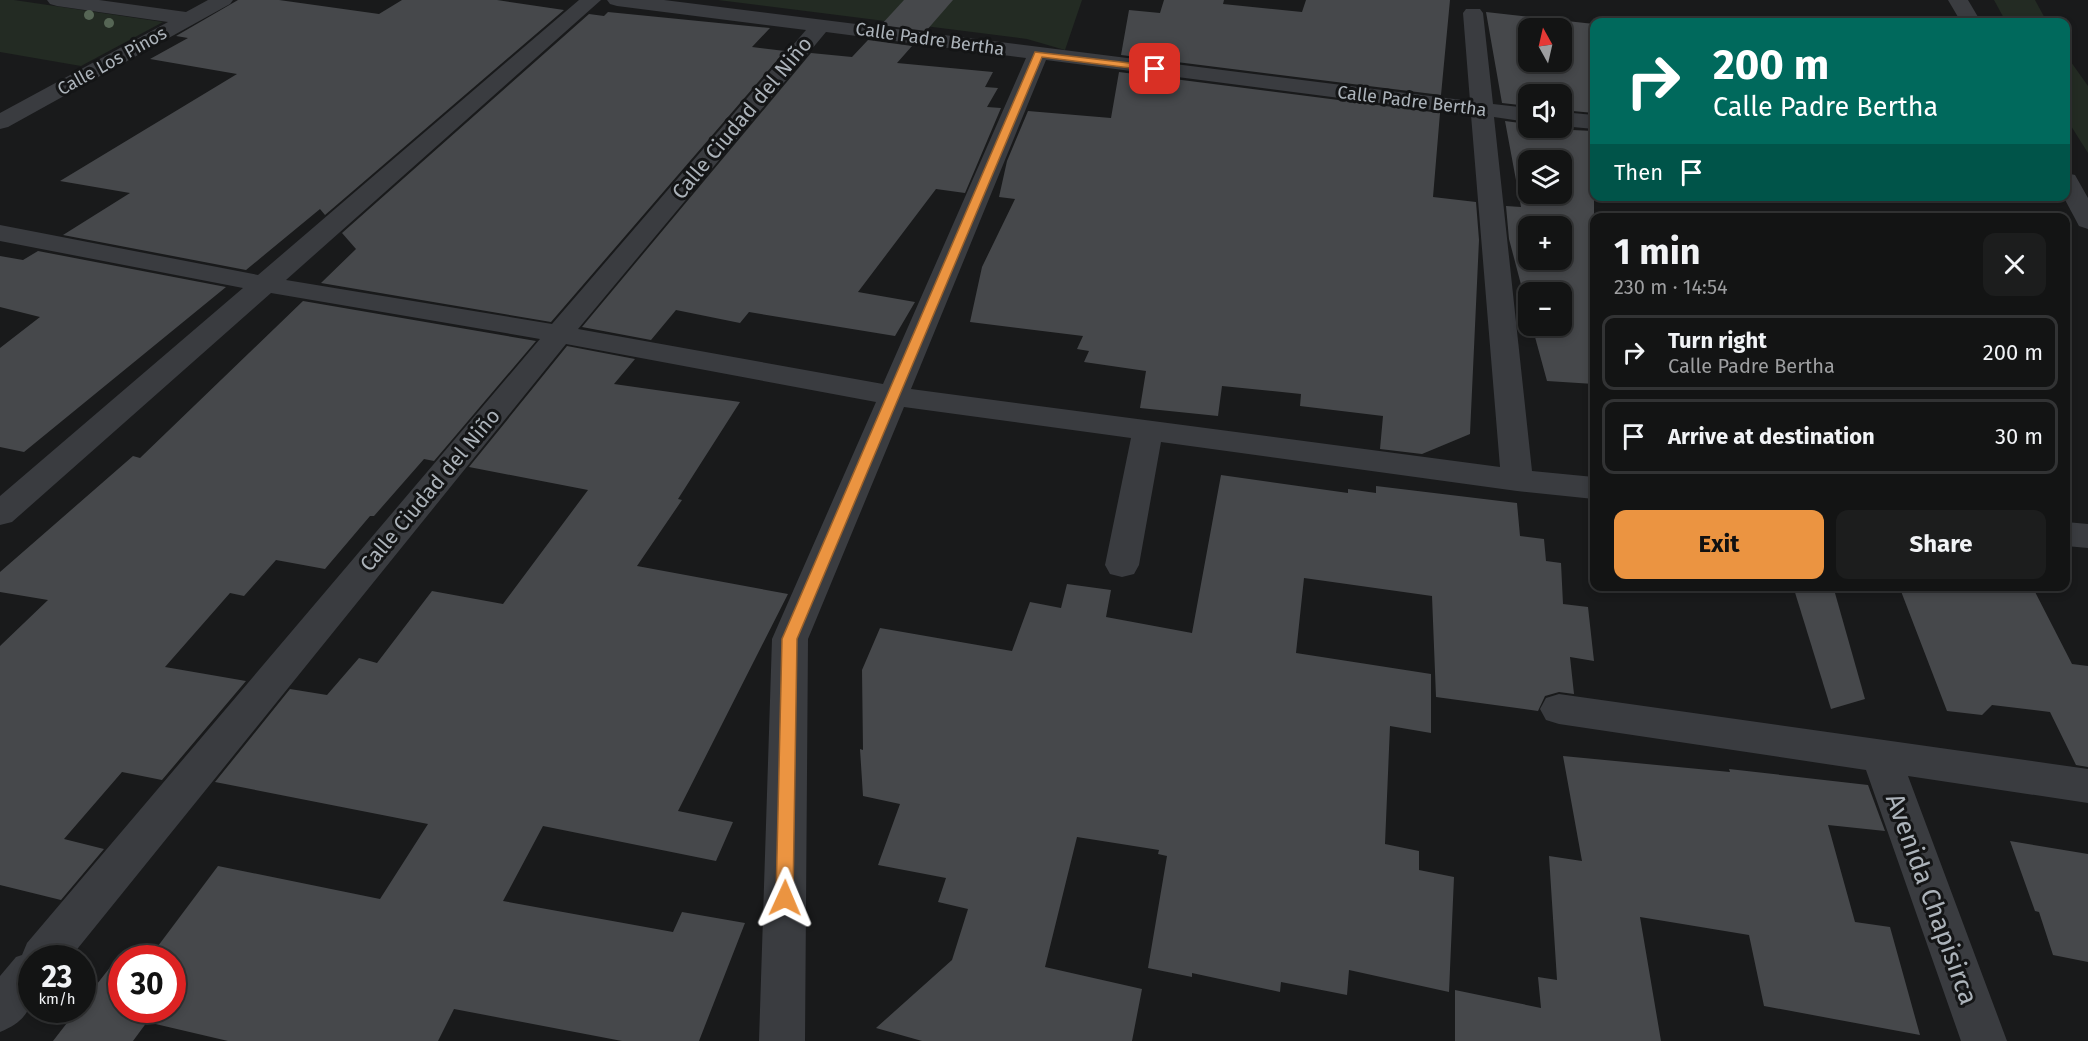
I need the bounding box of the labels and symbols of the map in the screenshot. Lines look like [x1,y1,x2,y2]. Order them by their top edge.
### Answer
street label: Calle Padre Bertha [854,18,1006,60]
north arrow [1518,18,1572,72]
street label: Calle Los Pinos [53,22,171,100]
street label: Calle Ciudad del Niño [666,31,818,205]
pin [1129,43,1180,94]
street label: Calle Padre Bertha [1336,81,1488,121]
street label: Calle Ciudad del Niño [354,403,506,577]
street label: Avenida Chapisirca [1879,789,1984,1009]
position arrow [753,866,817,930]
speed limit sign: 30 [108,945,186,1023]

